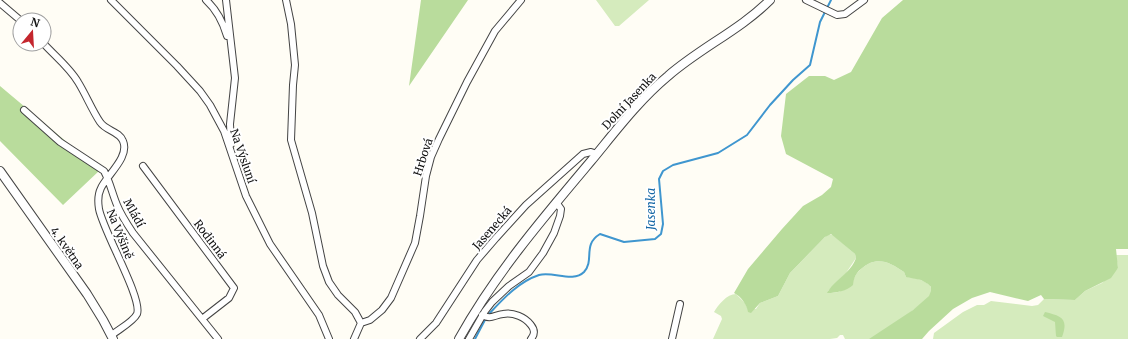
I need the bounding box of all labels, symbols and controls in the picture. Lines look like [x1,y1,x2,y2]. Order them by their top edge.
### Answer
north arrow [12,12,52,52]
text: N [29,14,42,31]
street label: Dolní Jasenka [599,70,659,132]
street label: Na Výsluní [227,127,259,185]
street label: Hrbová [410,136,436,178]
water label: Jasenka [643,188,658,232]
street label: Mládí [120,196,148,230]
street label: Jasenecká [469,204,515,253]
street label: Na Výšině [104,207,136,261]
street label: Rodinná [191,217,229,261]
street label: 4. května [47,224,87,272]

